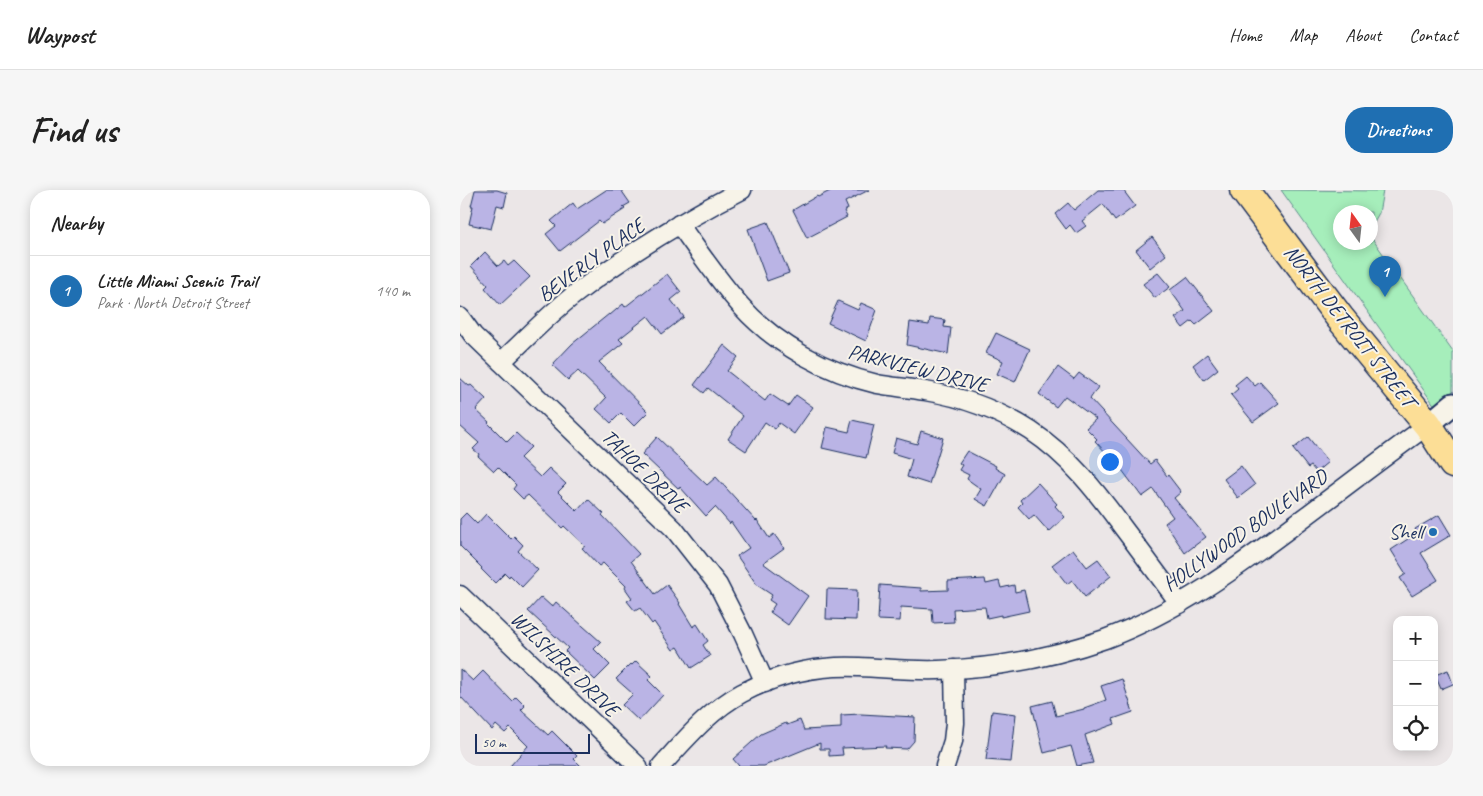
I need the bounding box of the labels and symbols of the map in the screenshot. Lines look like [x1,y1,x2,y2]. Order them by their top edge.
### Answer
north arrow [1333,205,1378,250]
street label: BEVERLY PLACE [532,211,652,308]
street label: NORTH DETROIT STREET [1278,240,1425,417]
pin: 1 [1369,256,1401,297]
street label: PARKVIEW DRIVE [846,338,993,398]
street label: TAHOE DRIVE [596,423,695,520]
your location [1097,449,1123,475]
street label: HOLLYWOOD BOULEVARD [1158,462,1334,597]
place label: Shell [1389,519,1426,545]
marker: Shell [1427,526,1439,538]
street label: WILSHIRE DRIVE [505,606,626,724]
scale bar [475,731,590,754]

